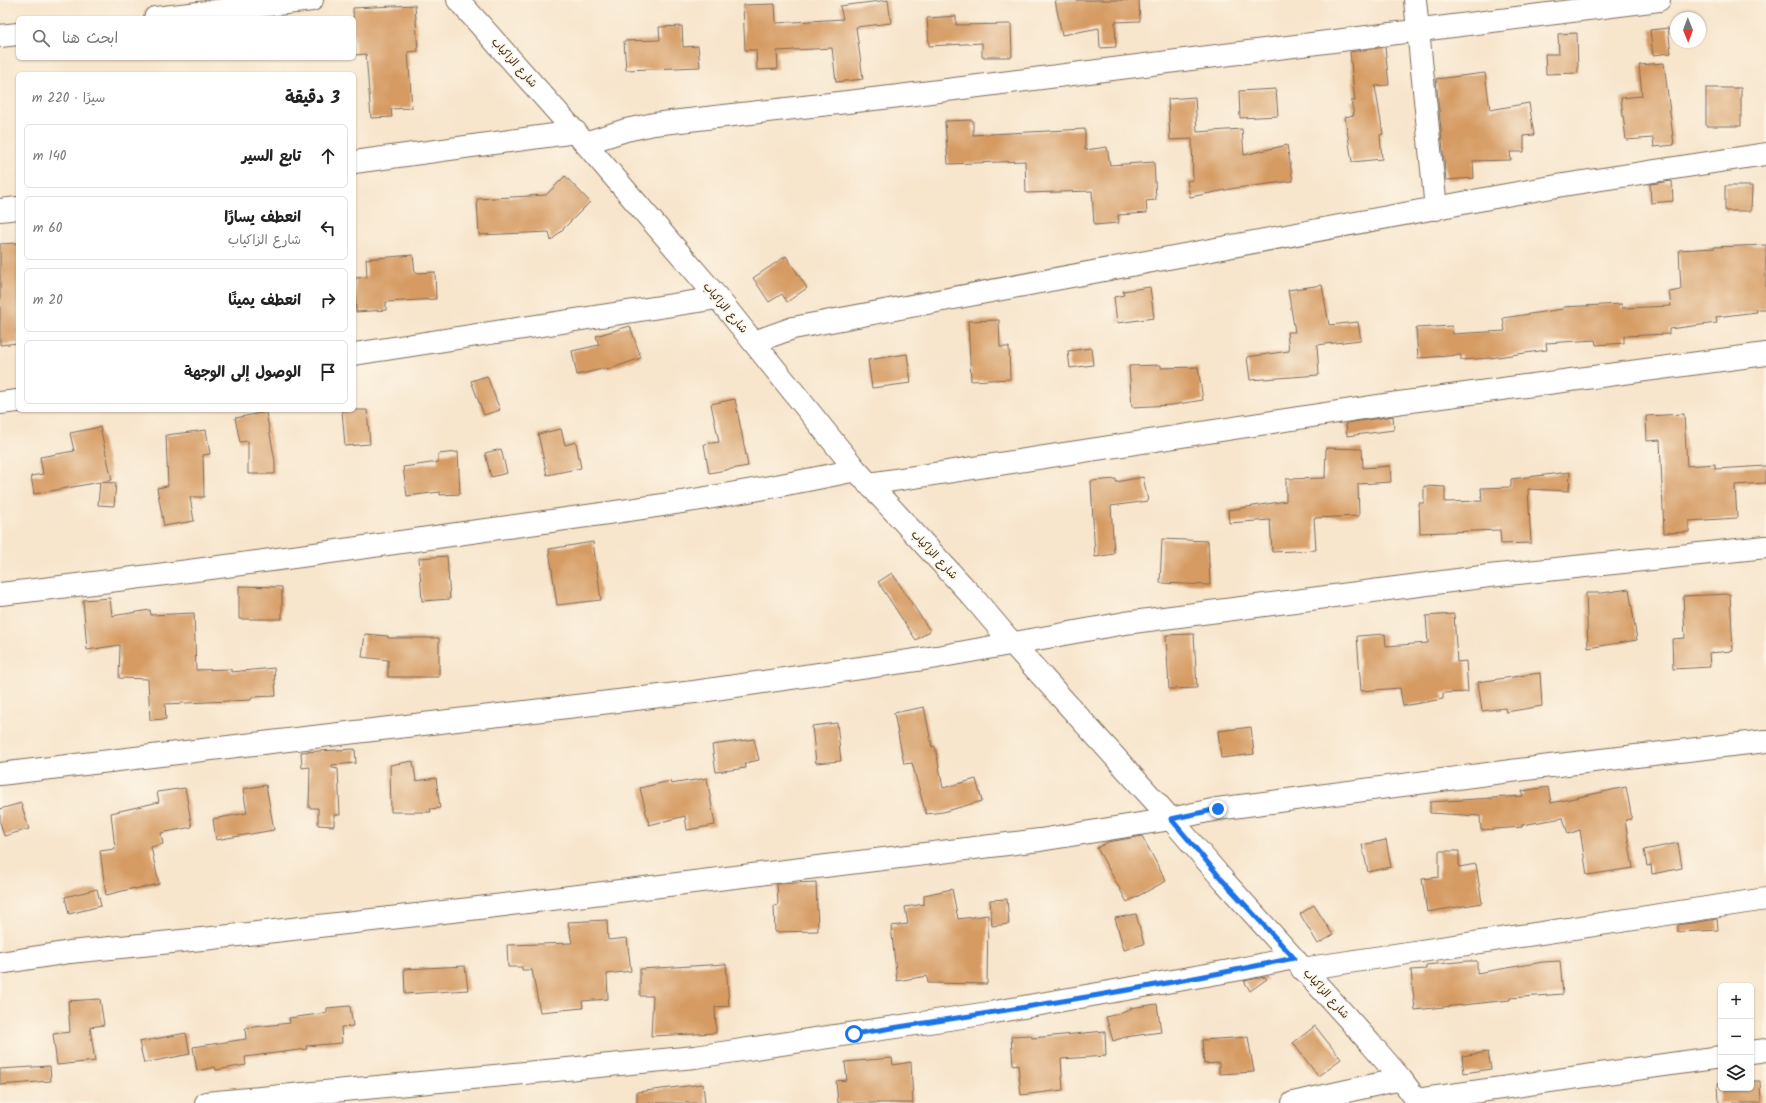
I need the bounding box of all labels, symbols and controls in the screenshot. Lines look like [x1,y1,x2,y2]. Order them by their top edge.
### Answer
north arrow [1670,12,1706,48]
search box [16,16,356,60]
icon: search [30,27,52,49]
text: ابحث هنا [62,27,118,51]
street label: شارع الزاكياب [487,34,541,92]
text: 3 دقيقة [285,85,340,112]
text: سيرًا · 220 m [32,88,105,109]
text: تابع السير [242,145,301,169]
icon: ahead [317,145,339,167]
text: 140 m [33,146,66,167]
text: انعطف يسارًا [224,206,301,230]
icon: left [317,217,339,239]
text: 60 m [33,218,62,239]
text: شارع الزاكياب [228,230,301,251]
street label: شارع الزاكياب [698,278,752,338]
text: انعطف يمينًا [228,289,301,313]
icon: right [317,289,339,311]
text: 20 m [33,290,63,311]
text: الوصول إلى الوجهة [184,361,301,385]
icon: arrive [317,361,339,383]
street label: شارع الزاكياب [906,526,962,584]
route end [1209,800,1227,818]
street label: شارع الزاكياب [1299,965,1353,1023]
map controls [1718,983,1754,1091]
button: + [1718,983,1754,1019]
button: − [1718,1019,1754,1055]
route start [845,1025,863,1043]
button: layers [1718,1055,1754,1091]

